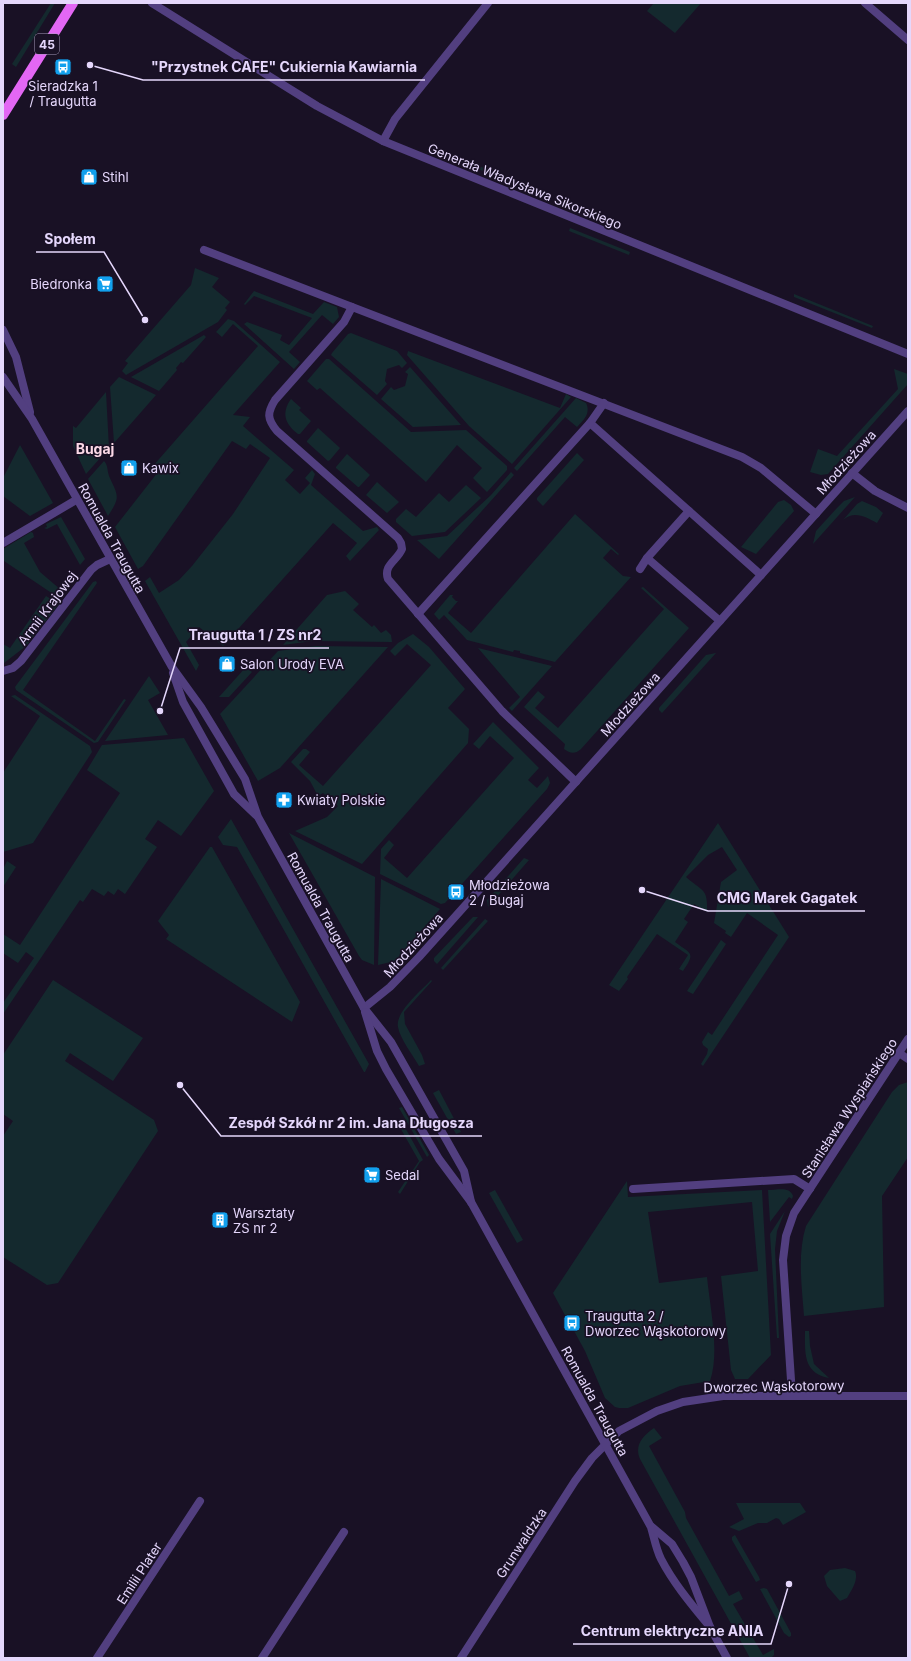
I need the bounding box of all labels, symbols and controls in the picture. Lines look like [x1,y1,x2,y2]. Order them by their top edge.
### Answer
road number: 45 [35,34,59,54]
callout: "Przystnek CAFE" Cukiernia Kawiarnia [143,54,425,80]
bus stop icon: Sieradzka 1 / Traugutta [53,57,73,77]
text: "Przystnek CAFE" Cukiernia Kawiarnia [151,58,417,75]
place label: Sieradzka 1 / Traugutta [28,78,98,109]
street label: Generała Władysława Sikorskiego [426,140,625,232]
shop icon: Stihl [79,167,99,187]
place label: Stihl [102,169,129,185]
callout: Społem [36,226,104,252]
text: Społem [44,230,96,247]
supermarket icon: Biedronka [95,274,115,294]
place label: Biedronka [30,276,92,292]
street label: Młodzieżowa [813,427,879,497]
district label: Bugaj [76,440,115,457]
shop icon: Kawix [119,458,139,478]
place label: Kawix [142,460,179,476]
street label: Romualda Traugutta [75,480,149,596]
street label: Armii Krajowej [14,568,80,648]
callout: Traugutta 1 / ZS nr2 [180,622,329,648]
text: Traugutta 1 / ZS nr2 [189,626,322,643]
shop icon: Salon Urody EVA [217,654,237,674]
place label: Salon Urody EVA [240,656,344,672]
street label: Młodzieżowa [597,669,663,739]
pharmacy icon: Kwiaty Polskie [274,790,294,810]
place label: Kwiaty Polskie [297,792,385,808]
street label: Romualda Traugutta [284,849,358,965]
place label: Młodzieżowa 2 / Bugaj [469,877,550,908]
bus stop icon: Młodzieżowa 2 / Bugaj [446,882,466,902]
callout: CMG Marek Gagatek [708,885,865,911]
text: CMG Marek Gagatek [717,889,858,906]
street label: Młodzieżowa [380,910,446,980]
street label: Stanisława Wyspiańskiego [798,1035,900,1181]
callout: Zespół Szkół nr 2 im. Jana Długosza [221,1110,482,1136]
text: Zespół Szkół nr 2 im. Jana Długosza [228,1114,474,1131]
supermarket icon: Sedal [362,1165,382,1185]
place label: Sedal [385,1167,419,1183]
place label: Warsztaty ZS nr 2 [233,1205,295,1236]
building icon: Warsztaty ZS nr 2 [210,1210,230,1230]
place label: Traugutta 2 / Dworzec Wąskotorowy [585,1308,726,1339]
bus stop icon: Traugutta 2 / Dworzec Wąskotorowy [562,1313,582,1333]
street label: Romualda Traugutta [558,1343,632,1459]
street label: Dworzec Wąskotorowy [703,1377,845,1395]
street label: Grunwaldzka [492,1505,550,1581]
street label: Emilii Plater [113,1539,165,1607]
callout: Centrum elektryczne ANIA [573,1618,771,1644]
text: Centrum elektryczne ANIA [581,1622,764,1639]

